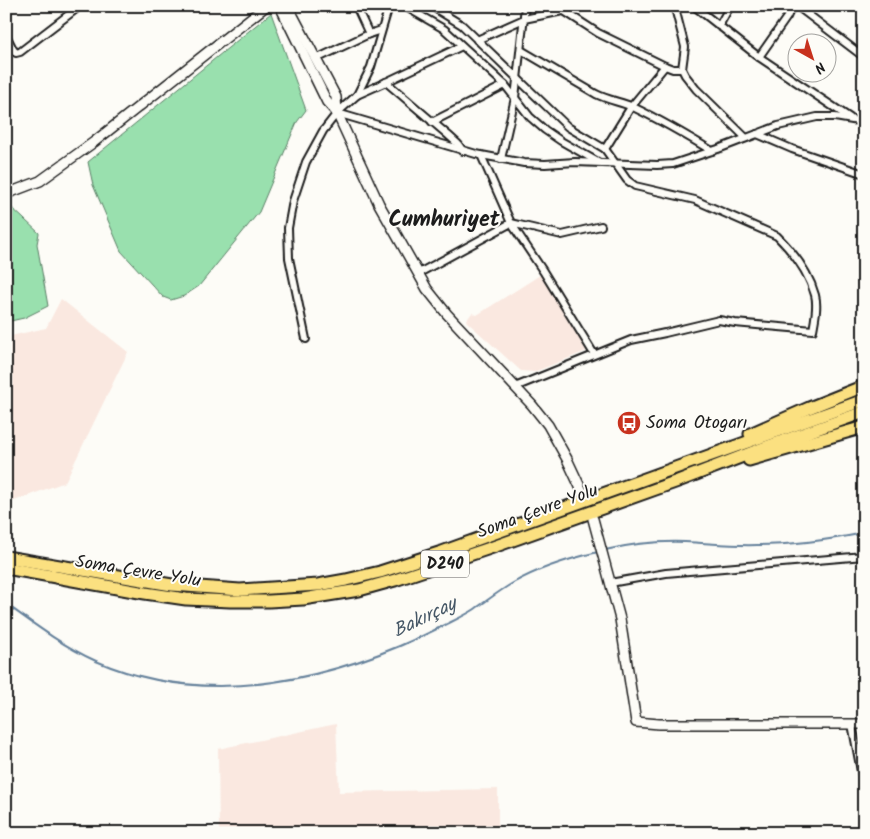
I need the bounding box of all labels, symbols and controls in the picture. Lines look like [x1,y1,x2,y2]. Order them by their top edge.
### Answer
north arrow [788,32,838,82]
text: N [809,56,830,79]
district label: Cumhuriyet [388,203,501,238]
place label: Soma Otogarı [646,409,747,438]
bus stop icon: Soma Otogarı [616,410,642,436]
street label: Soma Çevre Yolu [473,477,603,547]
street label: Soma Çevre Yolu [73,548,203,596]
road number: D240 [421,550,469,578]
water label: Bakırçay [388,588,465,646]

